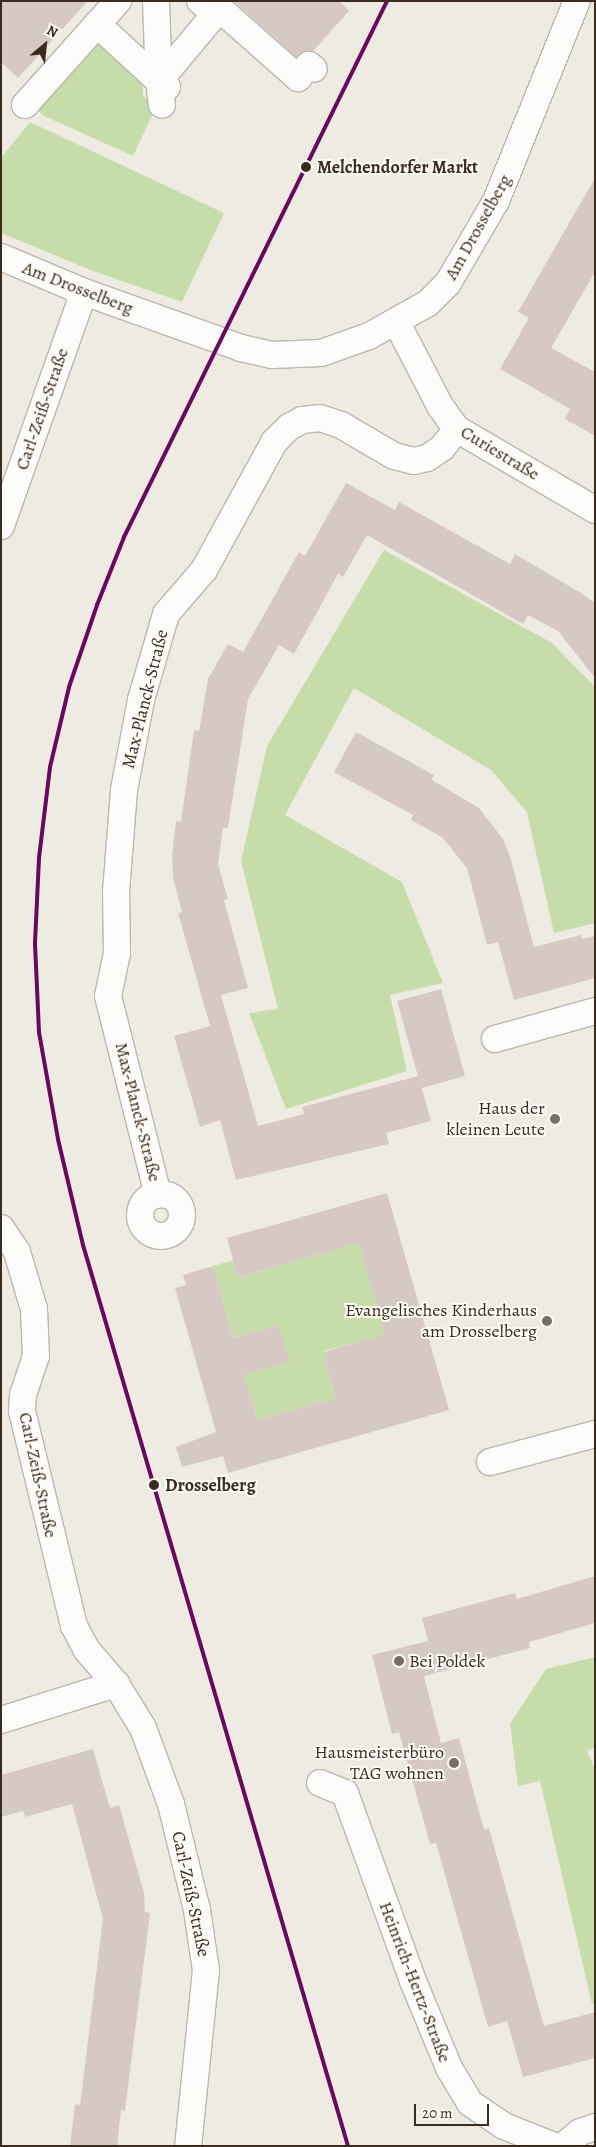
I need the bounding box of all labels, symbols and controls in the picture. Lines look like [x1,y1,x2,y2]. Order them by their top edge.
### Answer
north arrow [20,20,70,70]
text: N [43,21,61,42]
place label: Melchendorfer Markt [317,156,478,178]
marker: Melchendorfer Markt [299,160,313,174]
street label: Am Drosselberg [440,171,516,283]
street label: Am Drosselberg [19,257,137,319]
street label: Carl-Zeiß-Straße [11,345,73,473]
street label: Curiestraße [457,421,543,485]
street label: Max-Planck-Straße [117,627,173,771]
street label: Max-Planck-Straße [110,1040,166,1184]
place label: Haus der kleinen Leute [446,1098,545,1140]
marker: Haus der kleinen Leute [549,1113,561,1125]
place label: Evangelisches Kinderhaus am Drosselberg [345,1300,537,1342]
marker: Evangelisches Kinderhaus am Drosselberg [541,1315,553,1327]
street label: Carl-Zeiß-Straße [14,1410,62,1540]
place label: Drosselberg [165,1474,256,1496]
marker: Drosselberg [147,1478,161,1492]
place label: Bei Poldek [409,1650,485,1672]
marker: Bei Poldek [393,1655,405,1667]
place label: Hausmeisterbüro TAG wohnen [315,1742,444,1785]
marker: Hausmeisterbüro TAG wohnen [448,1757,460,1769]
street label: Carl-Zeiß-Straße [167,1829,215,1959]
street label: Heinrich-Hertz-Straße [374,1899,456,2065]
scale bar [416,2094,491,2126]
text: 20 m [422,2103,453,2123]

